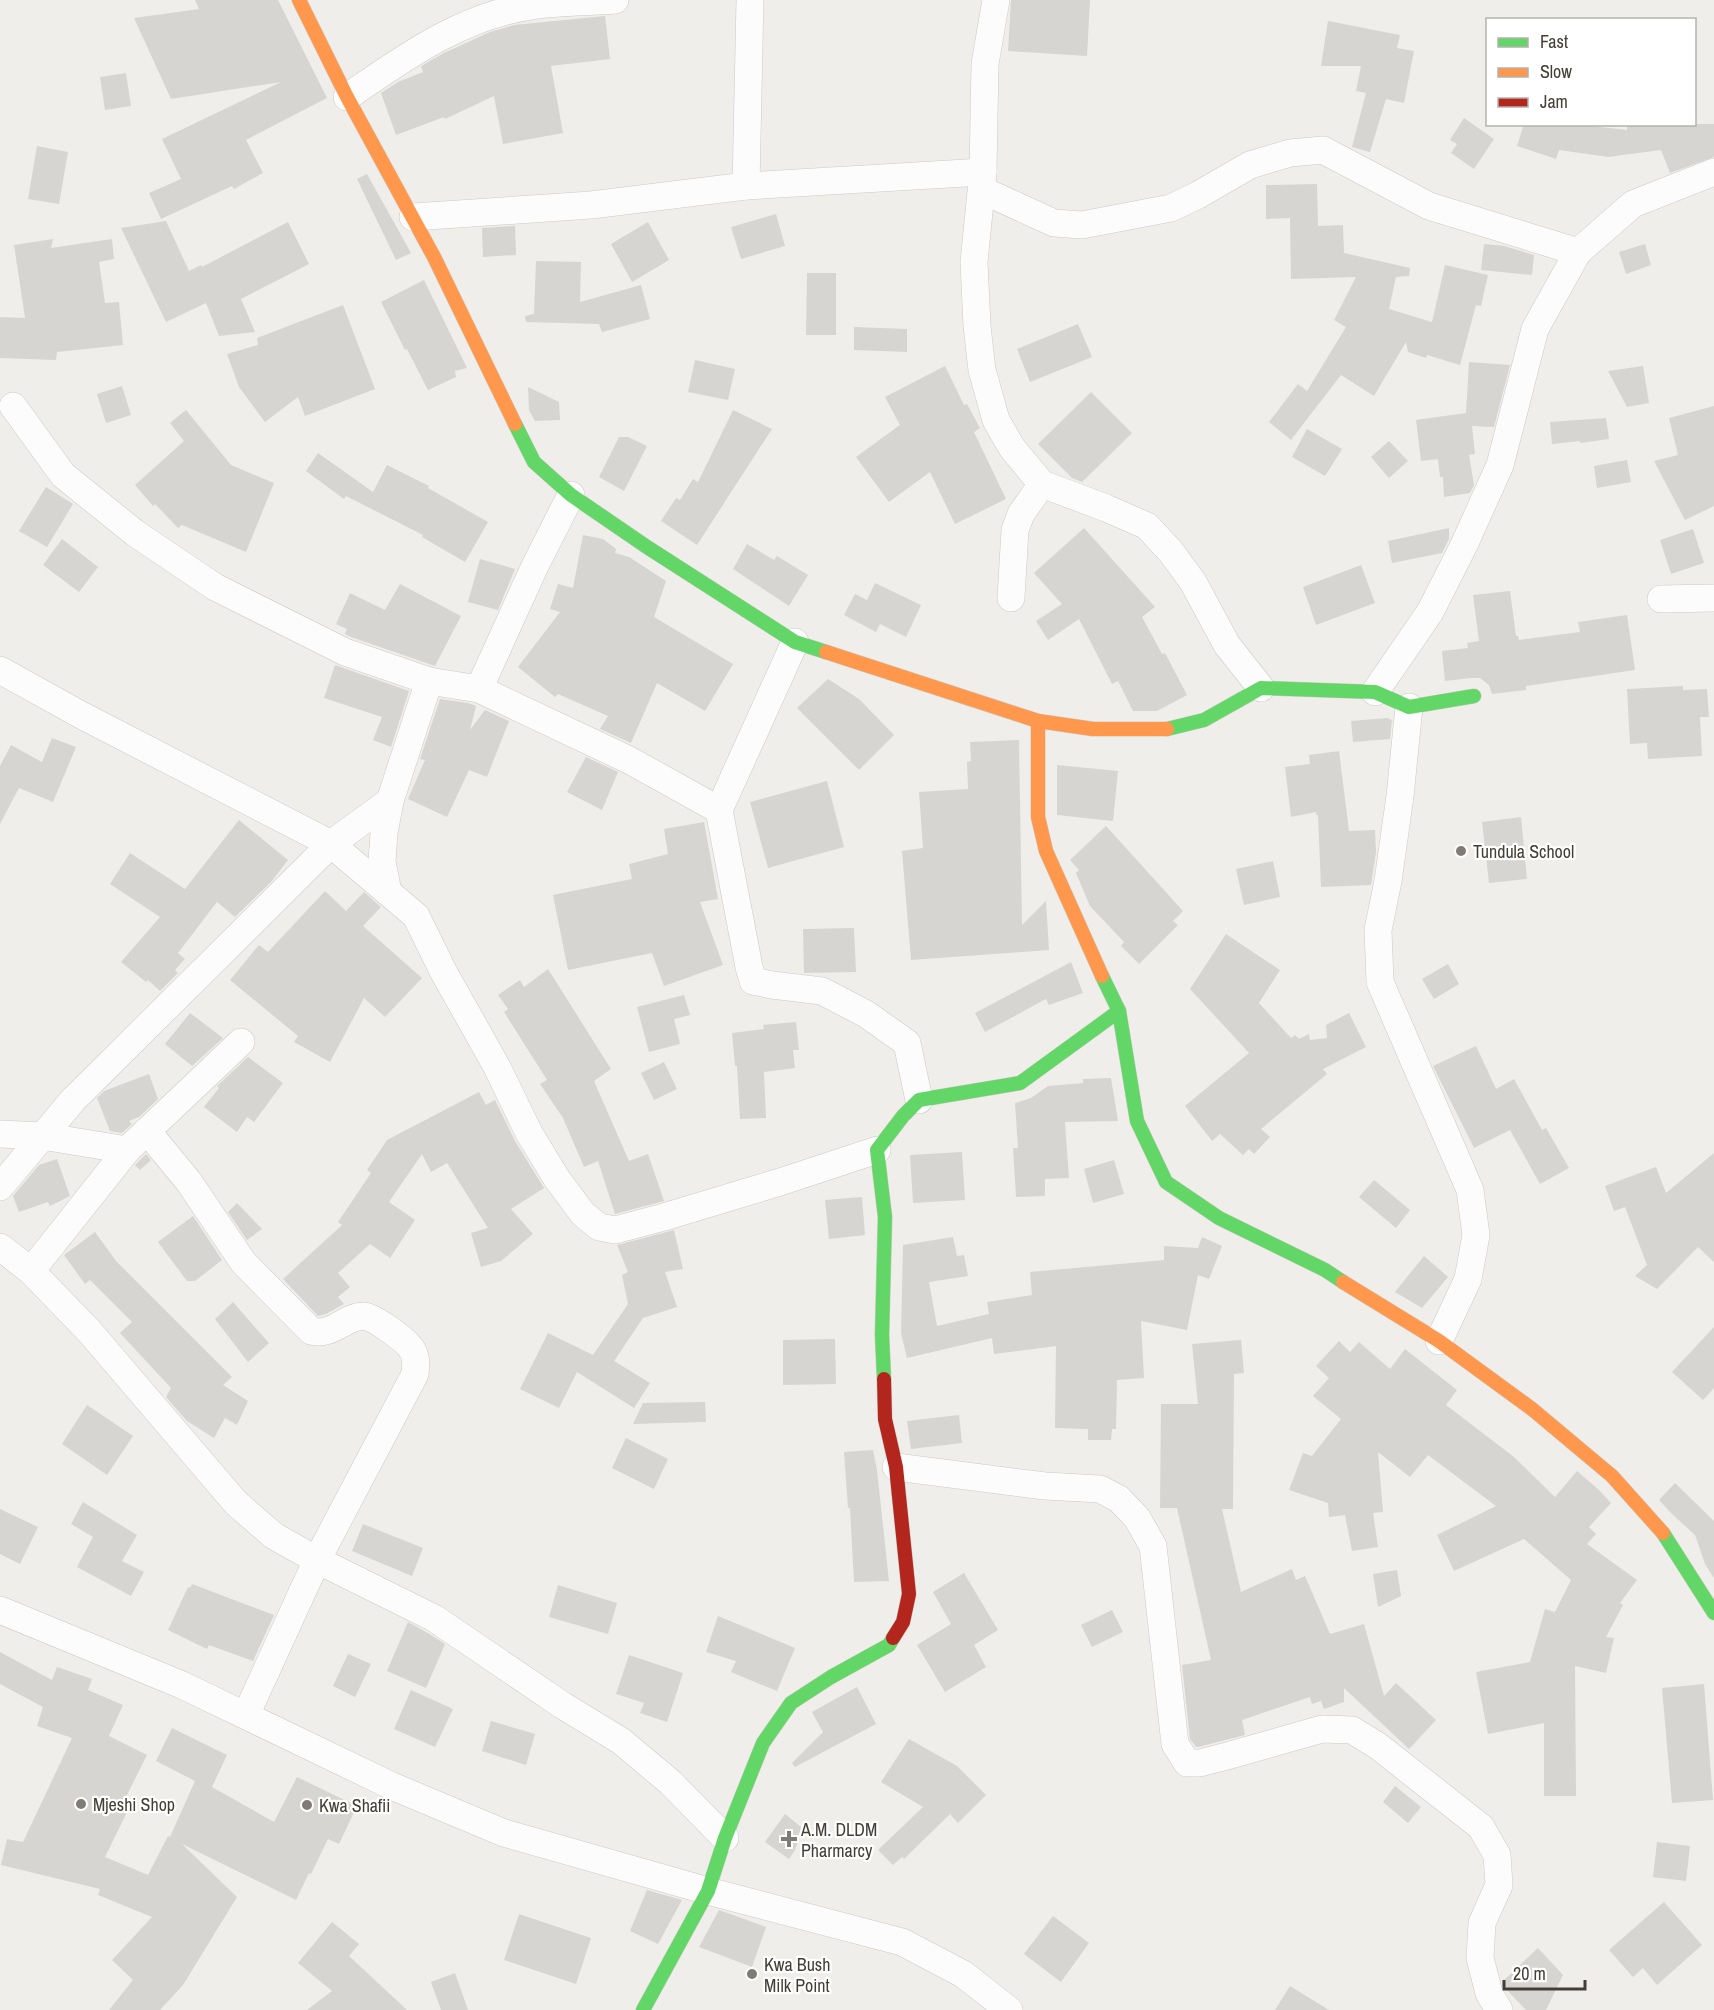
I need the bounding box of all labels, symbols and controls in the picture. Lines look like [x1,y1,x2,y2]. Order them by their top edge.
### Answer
legend [1486,18,1696,126]
text: Fast [1540,29,1568,54]
text: Slow [1540,59,1572,84]
text: Jam [1540,89,1568,114]
place label: Tundula School [1473,839,1574,864]
marker: Tundula School [1454,844,1468,858]
place label: Mjeshi Shop [93,1792,175,1817]
place label: Kwa Shafii [319,1793,390,1818]
marker: Mjeshi Shop [74,1797,88,1811]
marker: Kwa Shafii [300,1798,314,1812]
place label: A.M. DLDM Pharmarcy [800,1817,877,1863]
marker: A.M. DLDM Pharmarcy [782,1832,796,1846]
place label: Kwa Bush Milk Point [764,1952,830,1998]
scale bar [1504,1953,1585,1991]
text: 20 m [1513,1961,1546,1986]
marker: Kwa Bush Milk Point [745,1967,759,1981]

